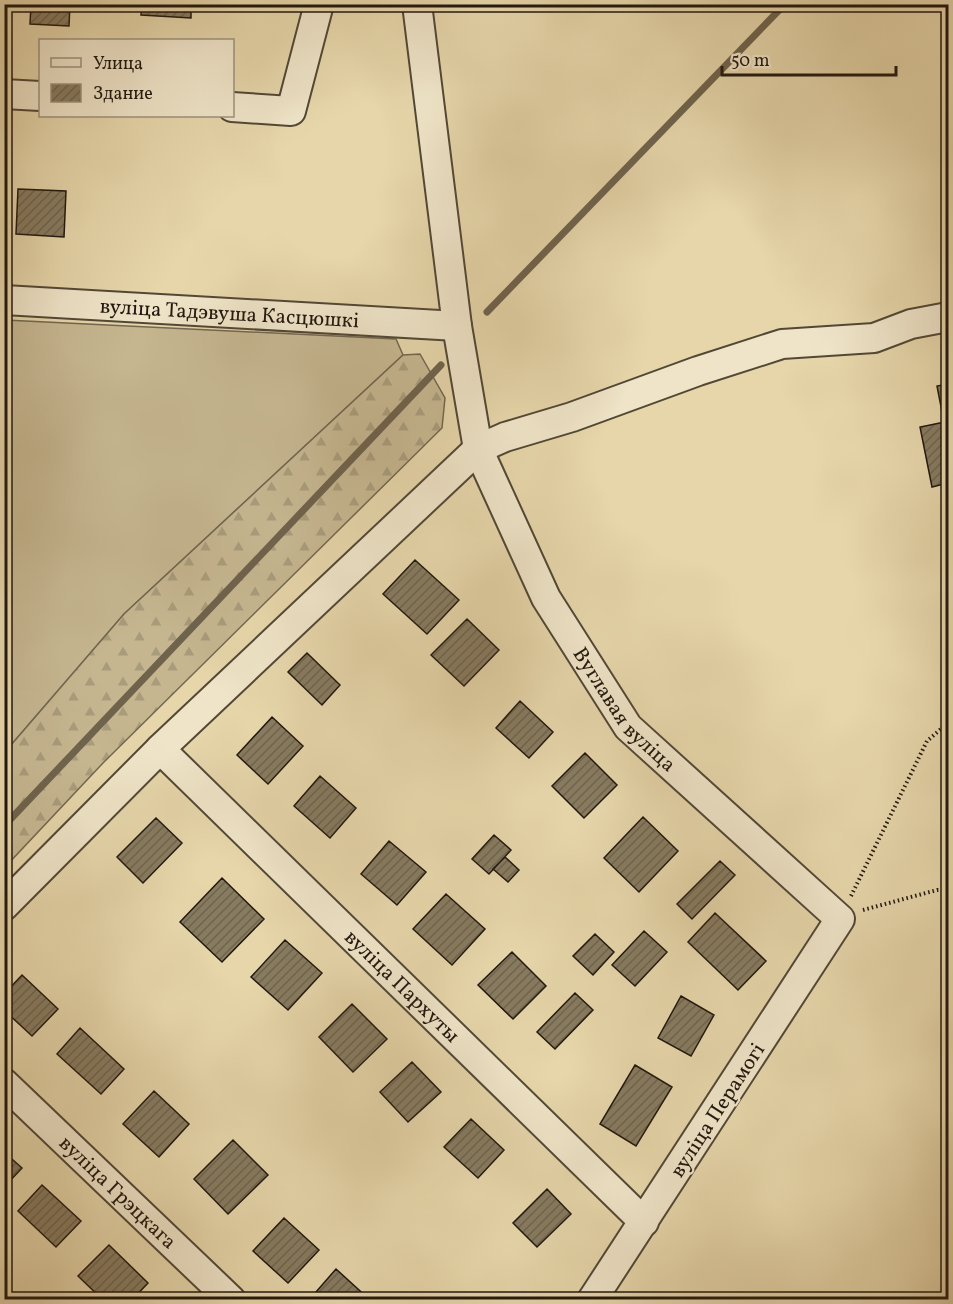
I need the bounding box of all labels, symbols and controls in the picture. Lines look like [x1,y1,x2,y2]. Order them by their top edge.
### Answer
legend [39,39,234,117]
scale bar [722,39,896,77]
text: 50 m [731,49,770,74]
text: Улица [93,52,143,77]
text: Здание [93,82,153,107]
street label: вуліца Тадэвуша Касцюшкі [99,293,360,336]
street label: Вуглавая вуліца [565,642,682,780]
street label: вуліца Пархуты [337,924,466,1050]
street label: вуліца Перамогі [664,1038,773,1184]
street label: вуліца Грэцкага [52,1130,182,1257]

